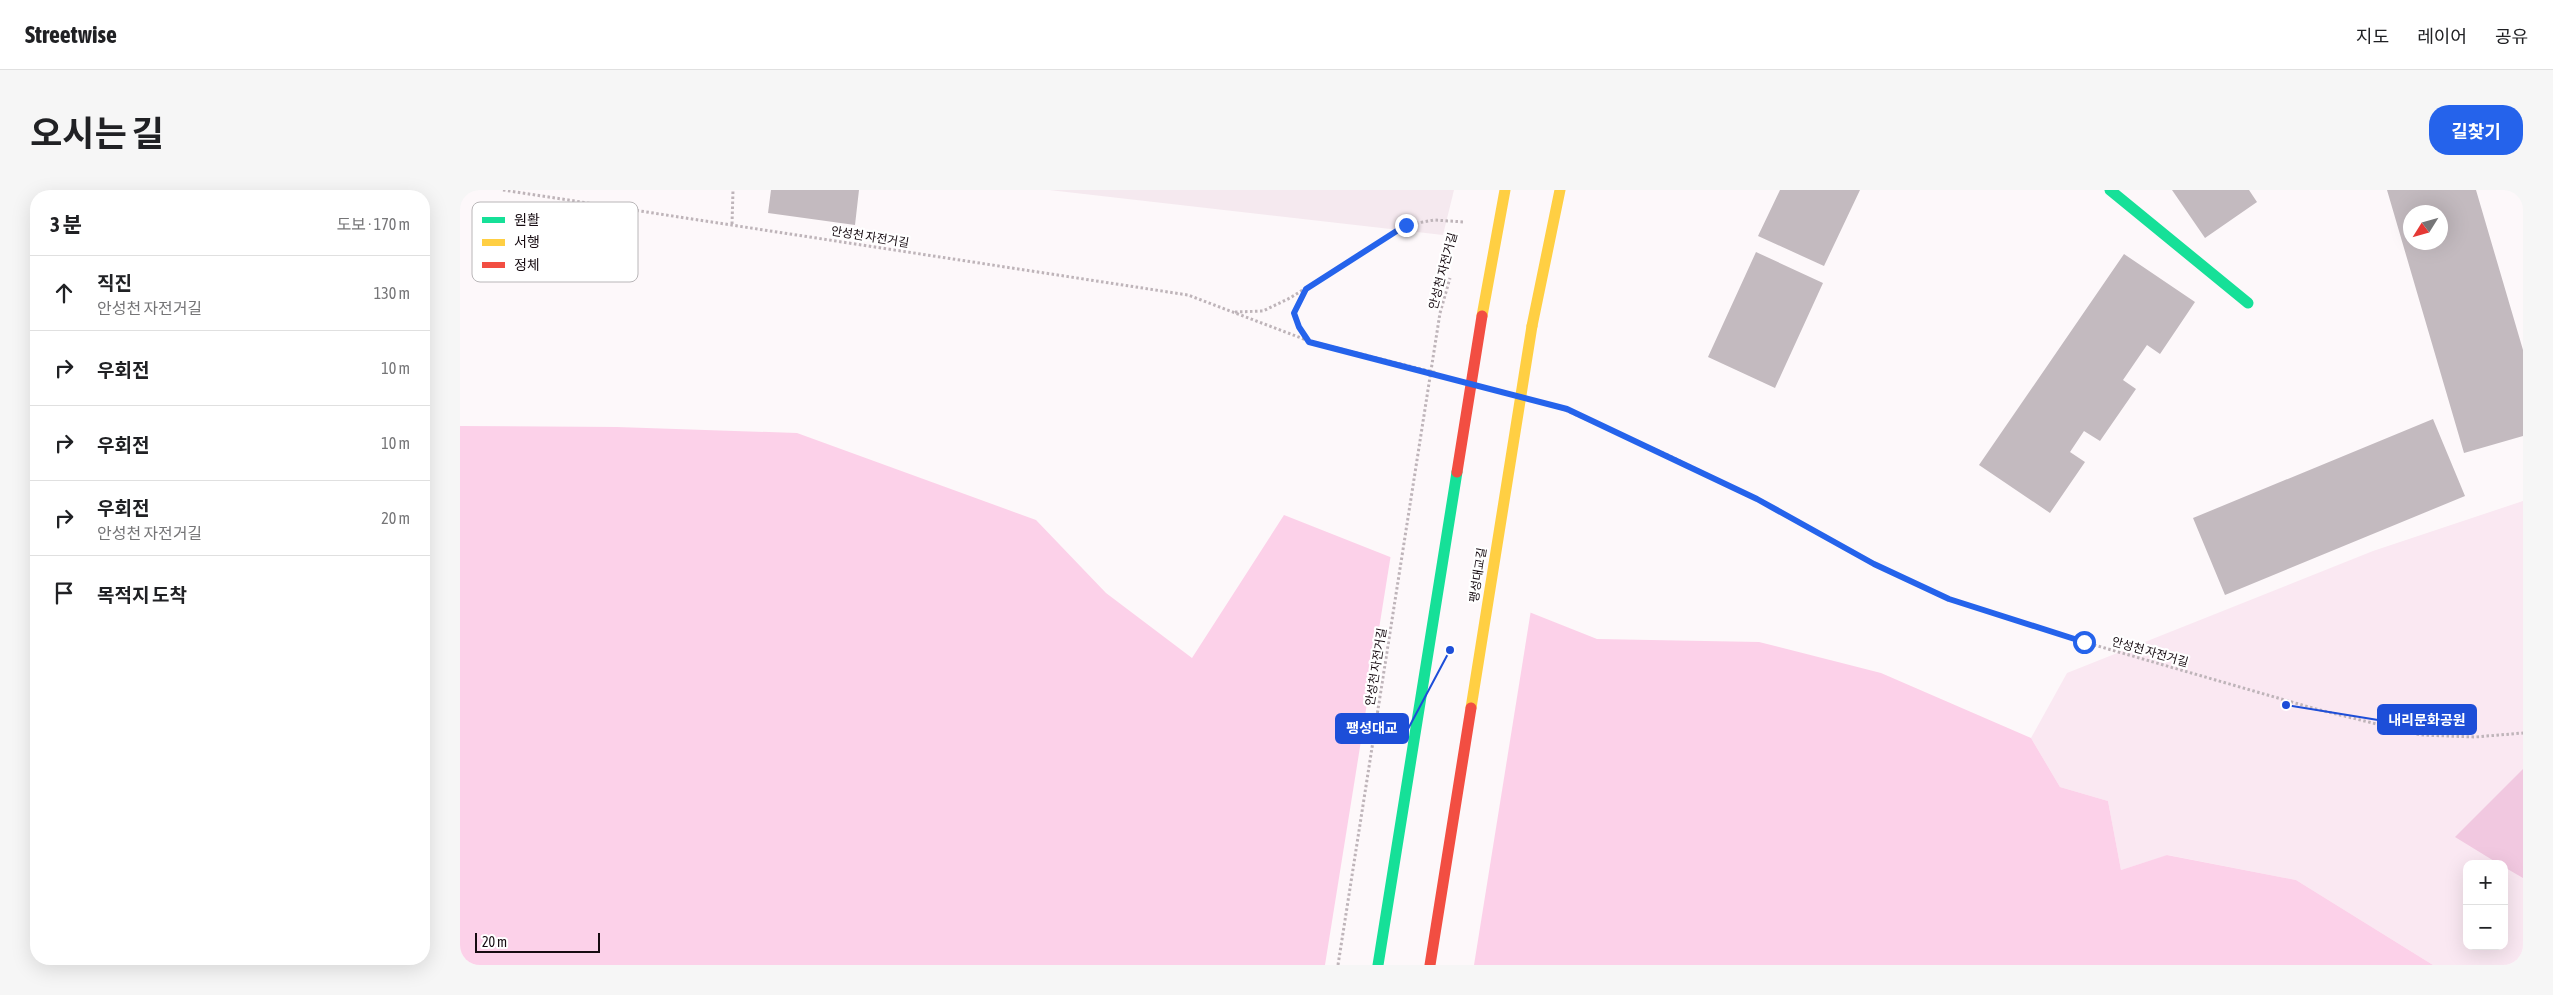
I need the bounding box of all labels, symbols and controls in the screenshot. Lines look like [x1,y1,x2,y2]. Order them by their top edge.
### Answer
text: Streetwise [25,21,117,48]
text: 지도 [2356,26,2389,47]
text: 레이어 [2417,26,2467,47]
text: 공유 [2495,26,2528,47]
button: 길찾기 [2429,105,2523,155]
text: 오시는 길 [30,113,164,153]
legend [472,202,638,282]
north arrow [2403,205,2448,250]
text: 3 분 [50,212,82,236]
text: 원활 [514,212,540,228]
route end [1395,214,1418,237]
text: 도보 · 170 m [336,215,410,233]
street label: 안성천 자전거길 [830,224,910,250]
street label: 안성천 자전거길 [1426,231,1460,311]
text: 서행 [514,234,540,250]
text: 정체 [514,257,540,273]
text: 직진 [97,272,132,294]
icon: ahead [50,279,78,307]
text: 130 m [374,284,410,302]
text: 안성천 자전거길 [97,299,202,317]
icon: right [50,354,78,382]
text: 우회전 [97,359,149,381]
text: 10 m [381,359,410,377]
icon: right [50,429,78,457]
text: 우회전 [97,434,149,456]
text: 10 m [381,434,410,452]
text: 우회전 [97,497,149,519]
icon: right [50,504,78,532]
text: 20 m [381,509,410,527]
text: 안성천 자전거길 [97,524,202,542]
street label: 팽성대교길 [1467,547,1489,603]
icon: arrive [50,579,78,607]
text: 목적지 도착 [97,584,187,606]
street label: 안성천 자전거길 [1363,627,1389,707]
route start [2073,631,2096,654]
street label: 안성천 자전거길 [2110,634,2190,670]
callout: 내리문화공원 [2378,705,2476,734]
text: 내리문화공원 [2388,712,2466,728]
callout: 팽성대교 [1336,714,1408,743]
text: 팽성대교 [1346,720,1398,736]
map controls [2463,860,2508,950]
button: + [2463,860,2508,905]
button: − [2463,905,2508,950]
scale bar [475,930,600,953]
text: 20 m [482,934,507,950]

